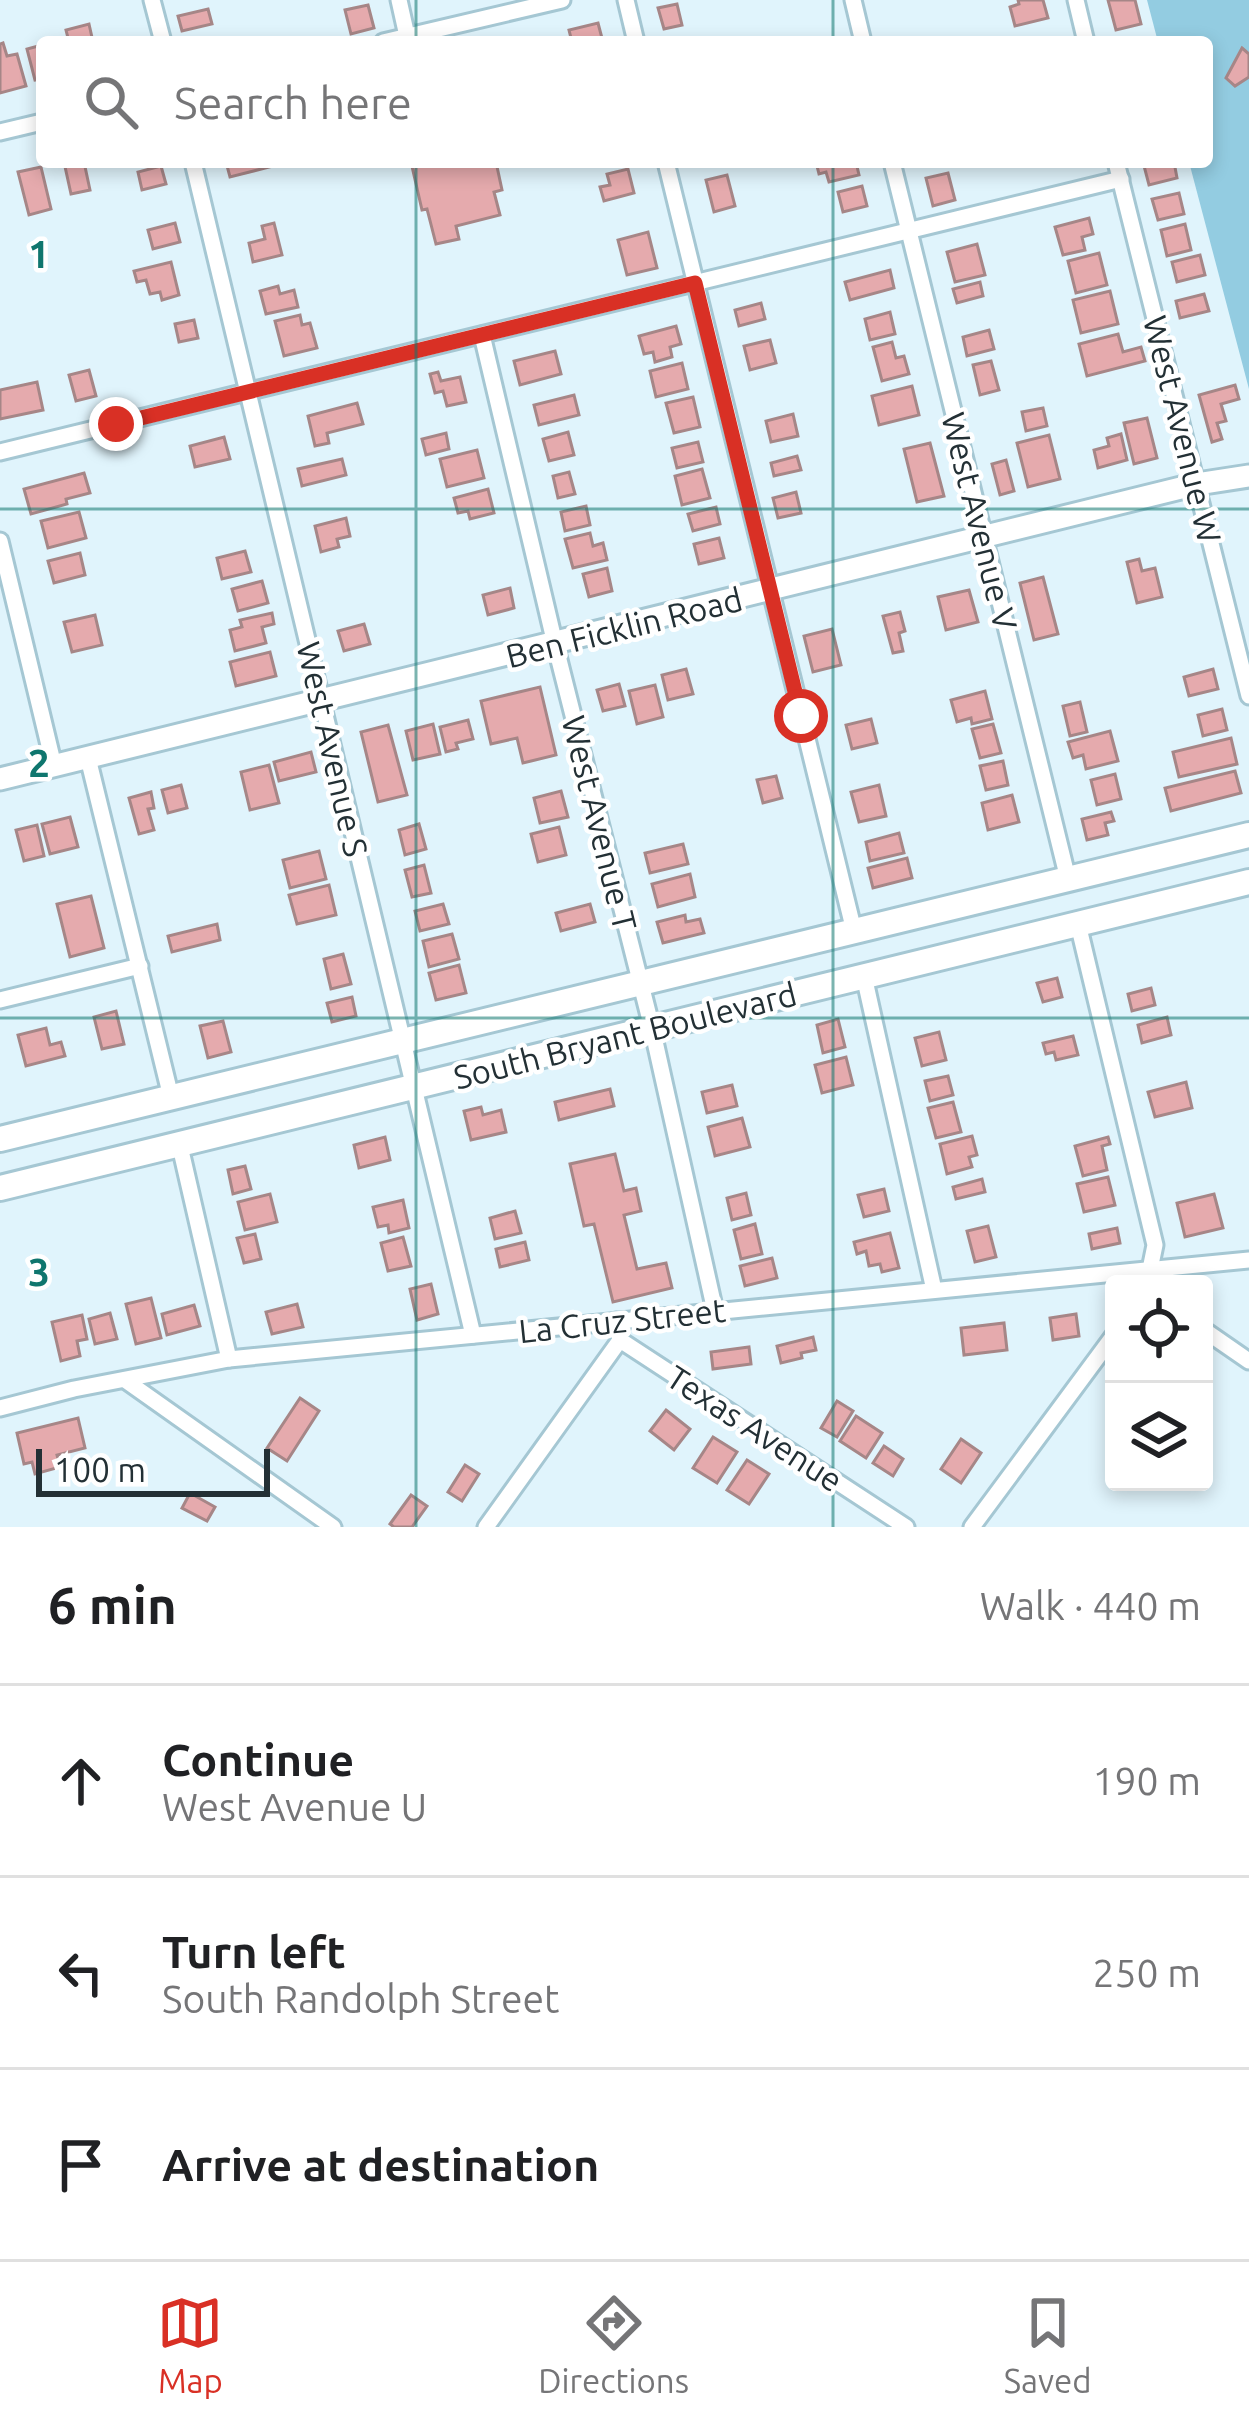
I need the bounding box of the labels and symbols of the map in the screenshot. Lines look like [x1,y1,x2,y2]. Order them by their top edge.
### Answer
text: 1 [28,232,50,275]
street label: West Avenue W [1137,312,1229,546]
route end [89,397,143,451]
street label: West Avenue V [935,408,1025,634]
street label: Ben Ficklin Road [502,580,746,674]
street label: West Avenue S [290,638,376,860]
route start [774,689,828,743]
street label: West Avenue T [555,712,645,934]
text: 2 [28,741,50,784]
street label: South Bryant Boulevard [450,974,800,1096]
text: 3 [28,1250,50,1293]
street label: La Cruz Street [517,1291,727,1349]
street label: Texas Avenue [660,1358,850,1498]
scale bar [36,1443,270,1496]

